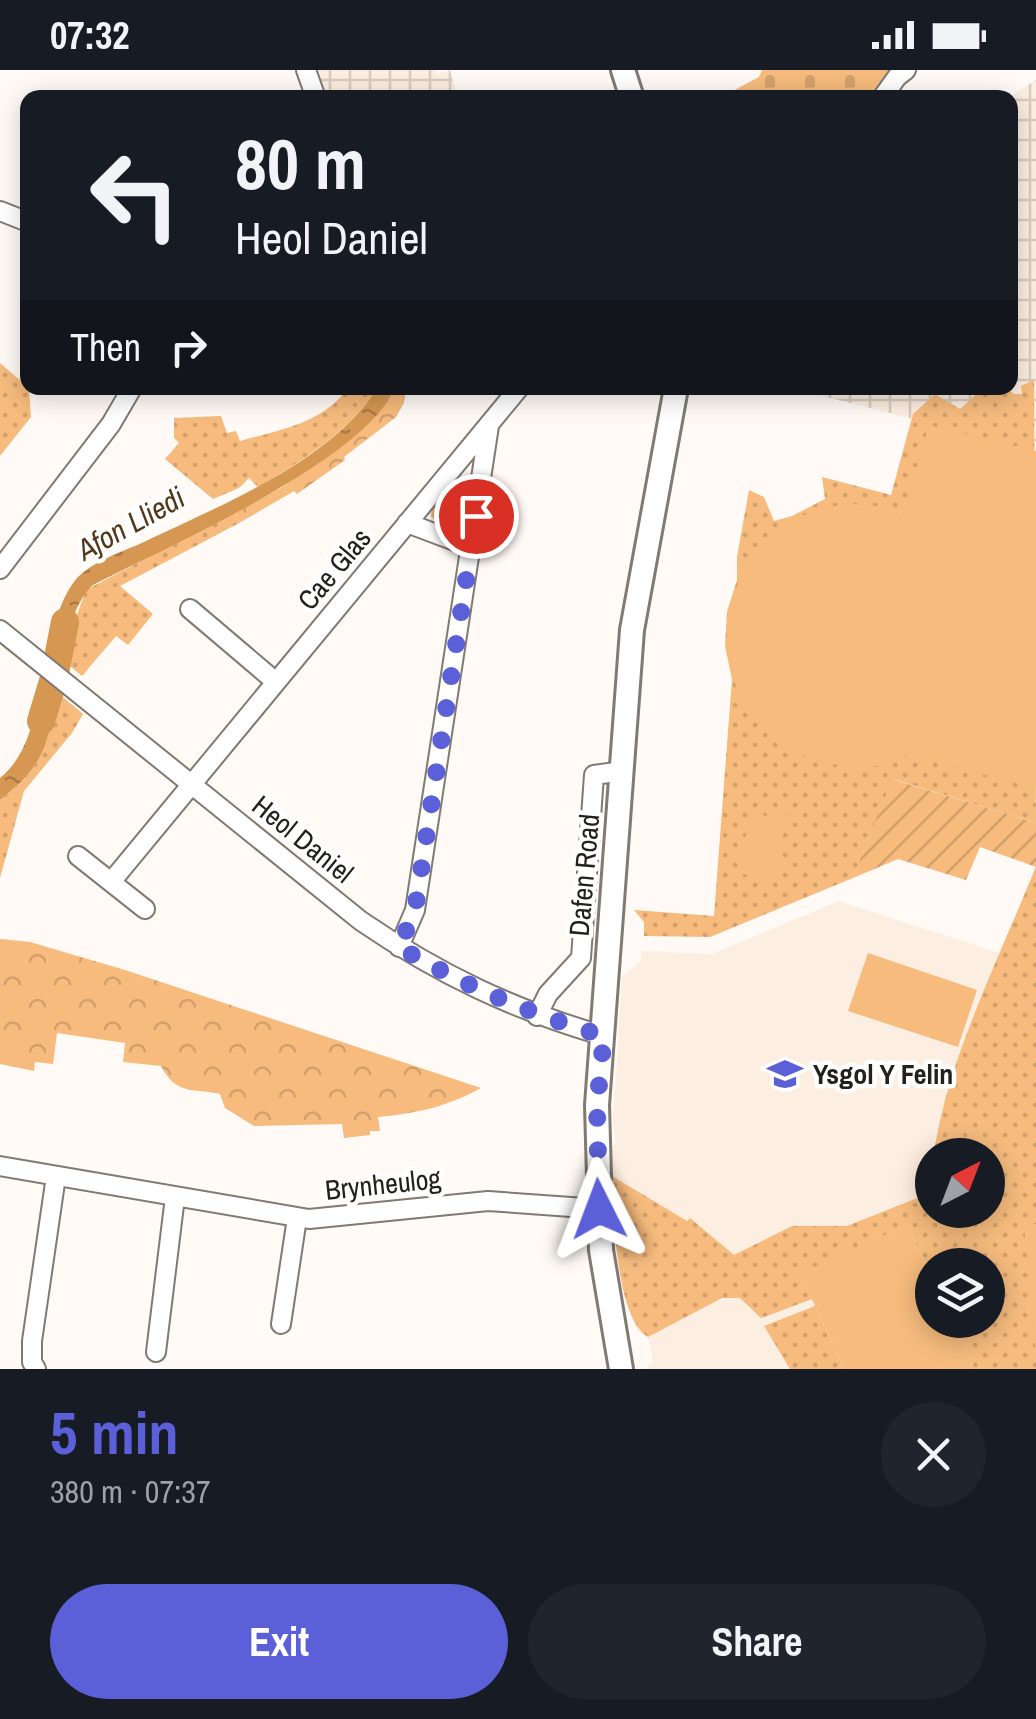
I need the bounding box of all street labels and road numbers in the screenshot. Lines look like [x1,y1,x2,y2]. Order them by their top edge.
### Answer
street label: Cae Glas [289,520,379,618]
street label: Heol Daniel [244,786,362,892]
street label: Dafen Road [560,812,608,938]
street label: Brynheulog [323,1159,443,1209]

